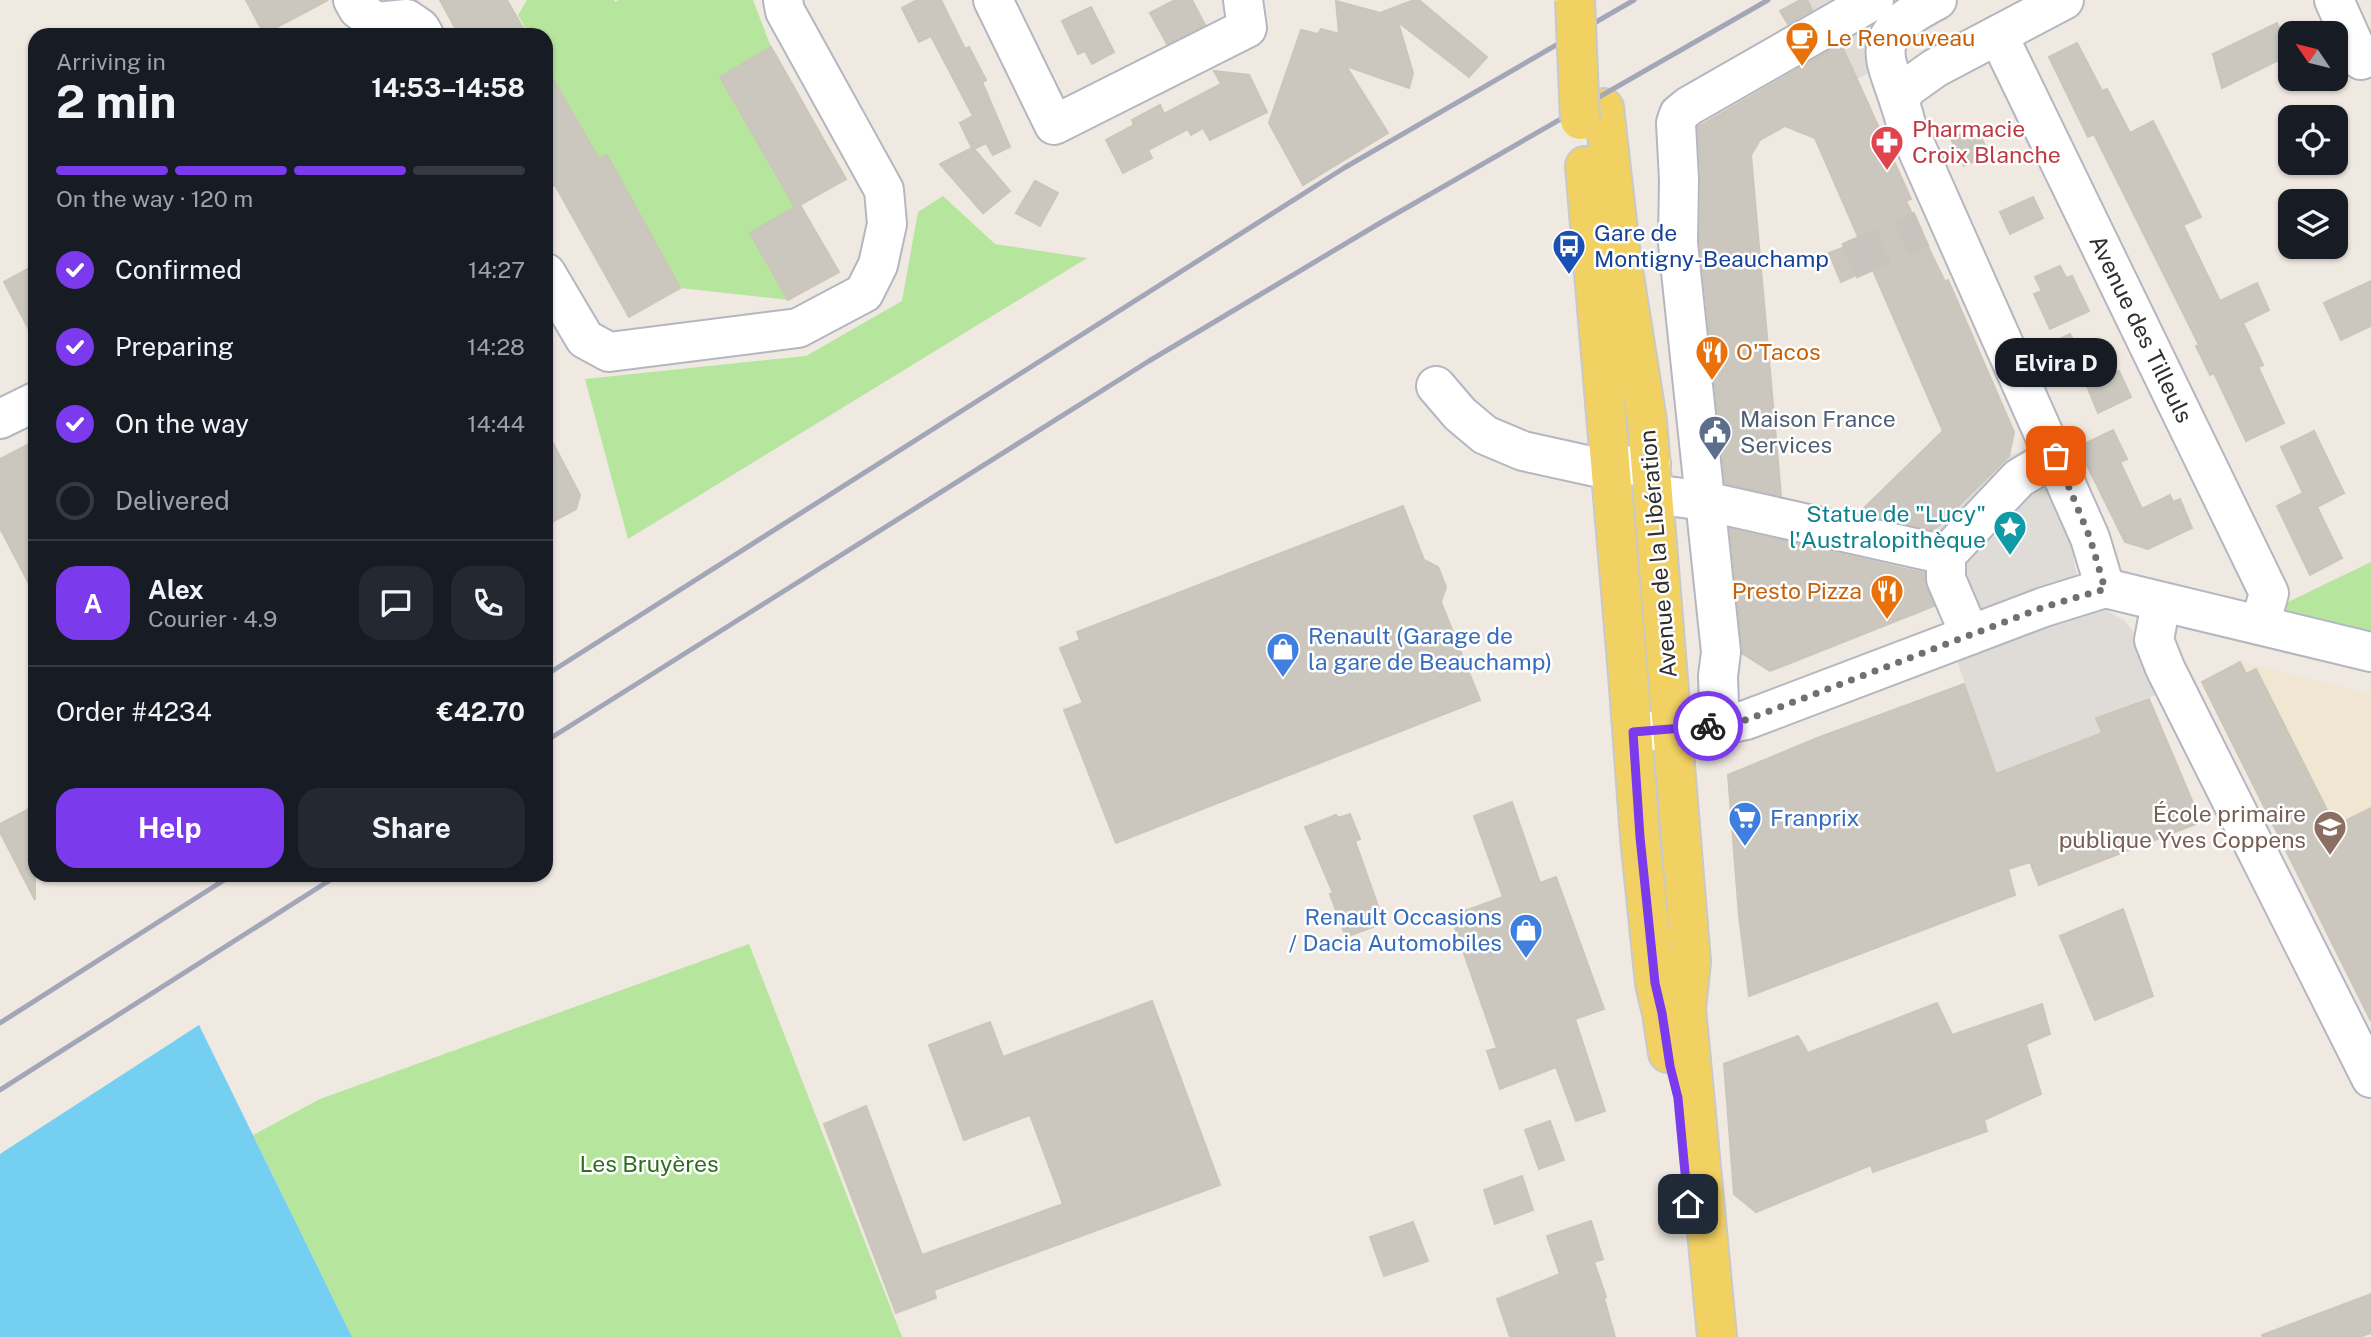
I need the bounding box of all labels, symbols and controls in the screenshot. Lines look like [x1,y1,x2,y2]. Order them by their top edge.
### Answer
cafe icon: Le Renouveau [1783,19,1821,68]
north arrow [2278,21,2348,91]
map controls [2278,21,2348,259]
place label: Le Renouveau [1826,24,1975,51]
text: Arriving in [56,48,166,75]
text: 14:53–14:58 [371,72,525,103]
text: 2 min [56,74,176,128]
button: locate [2278,105,2348,175]
place label: Pharmacie Croix Blanche [1912,115,2061,168]
pharmacy icon: Pharmacie Croix Blanche [1868,123,1906,172]
text: On the way · 120 m [56,185,253,212]
button: layers [2278,189,2348,259]
place label: Gare de Montigny-Beauchamp [1594,219,1829,272]
bus stop icon: Gare de Montigny-Beauchamp [1550,227,1588,276]
street label: Avenue des Tilleuls [2084,231,2199,427]
icon: check [56,251,94,289]
text: Confirmed [115,254,242,285]
text: 14:27 [468,256,525,283]
icon: check [56,328,94,366]
text: Preparing [115,331,234,362]
text: 14:28 [467,333,525,360]
restaurant icon: O'Tacos [1693,333,1731,382]
callout: Elvira D [1995,337,2117,386]
place label: O'Tacos [1736,338,1821,365]
text: Elvira D [2014,349,2098,376]
icon: check [56,405,94,443]
place label: Maison France Services [1740,405,1896,458]
text: On the way [115,408,249,439]
text: 14:44 [467,410,525,437]
public building icon: Maison France Services [1696,413,1734,462]
pin [2026,426,2086,486]
street label: Avenue de la Libération [1633,429,1682,679]
icon: bag [2037,437,2075,475]
text: Delivered [115,485,230,516]
place label: Statue de "Lucy" l'Australopithèque [1789,500,1986,553]
place icon: Statue de "Lucy" l'Australopithèque [1991,508,2029,557]
button: chat [359,566,433,640]
button: phone [451,566,525,640]
restaurant icon: Presto Pizza [1868,572,1906,621]
text: Alex [148,574,204,605]
place label: Presto Pizza [1732,577,1862,604]
text: A [84,588,102,619]
text: Courier · 4.9 [148,605,277,632]
place label: Renault (Garage de la gare de Beauchamp) [1308,622,1552,675]
shop icon: Renault (Garage de la gare de Beauchamp) [1264,630,1302,679]
courier [1673,691,1743,761]
text: Order #4234 [56,696,212,727]
text: €42.70 [437,696,525,727]
icon: bike [1689,707,1727,745]
button: Help [56,788,284,868]
button: Share [298,788,525,868]
supermarket icon: Franprix [1726,799,1764,848]
place label: École primaire publique Yves Coppens [2059,800,2306,853]
place label: Franprix [1770,804,1860,831]
school or university icon: École primaire publique Yves Coppens [2311,808,2349,857]
place label: Renault Occasions / Dacia Automobiles [1289,903,1502,956]
shop icon: Renault Occasions / Dacia Automobiles [1507,911,1545,960]
park label: Les Bruyères [579,1150,719,1177]
pin [1658,1174,1718,1234]
icon: home [1669,1185,1707,1223]

